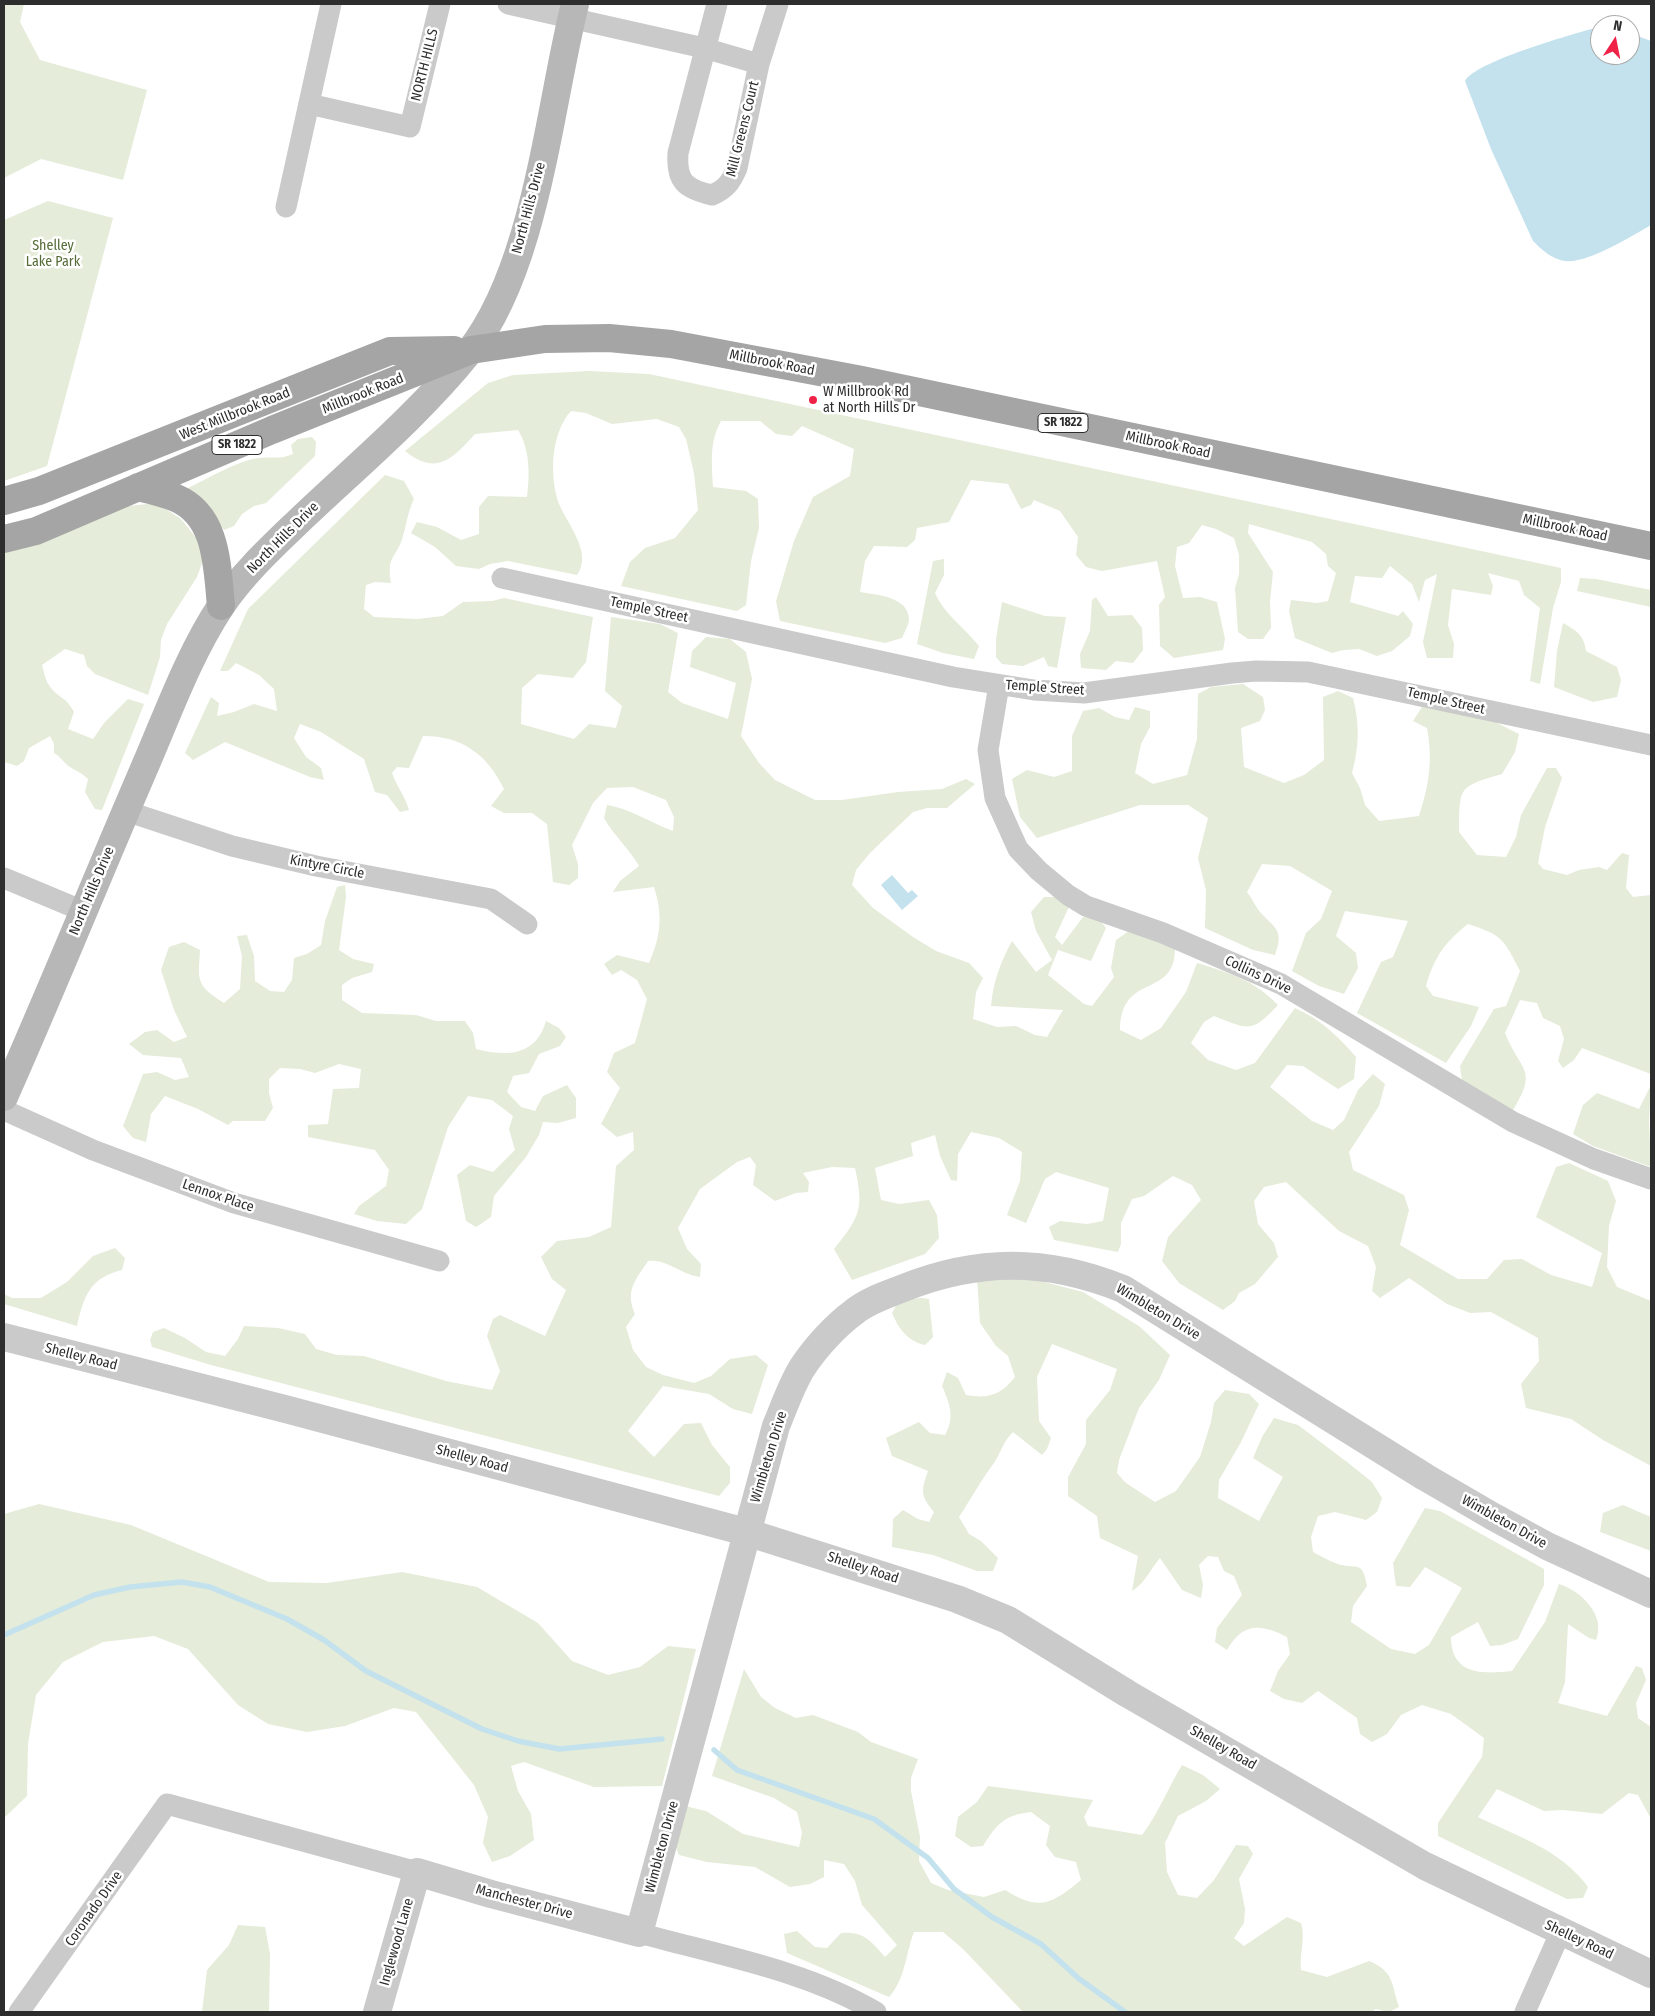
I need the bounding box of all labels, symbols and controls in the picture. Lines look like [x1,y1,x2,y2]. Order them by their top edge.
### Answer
north arrow [1590,15,1640,65]
text: N [1612,17,1623,35]
street label: NORTH HILLS [408,27,442,103]
street label: Mill Greens Court [723,79,763,179]
street label: North Hills Drive [509,160,549,256]
park label: Shelley Lake Park [26,238,80,270]
street label: Millbrook Road [728,347,816,379]
street label: Millbrook Road [320,370,406,418]
street label: West Millbrook Road [177,384,293,444]
place label: W Millbrook Rd at North Hills Dr [823,384,915,417]
marker: W Millbrook Rd at North Hills Dr [807,394,819,406]
road number: SR 1822 [1038,413,1088,432]
street label: Millbrook Road [1124,428,1212,462]
road number: SR 1822 [212,436,262,454]
street label: North Hills Drive [244,499,322,577]
street label: Millbrook Road [1521,511,1609,545]
street label: Temple Street [609,594,689,626]
street label: Temple Street [1005,677,1085,699]
street label: Temple Street [1406,684,1486,718]
street label: North Hills Drive [66,844,118,938]
street label: Kintyre Circle [288,852,366,882]
street label: Collins Drive [1222,952,1294,998]
street label: Lennox Place [180,1176,256,1216]
street label: Wimbleton Drive [1113,1280,1203,1344]
street label: Shelley Road [43,1340,119,1374]
street label: Wimbleton Drive [747,1409,791,1505]
street label: Shelley Road [434,1441,510,1477]
street label: Wimbleton Drive [1458,1492,1550,1552]
street label: Shelley Road [825,1549,901,1587]
street label: Shelley Road [1187,1722,1259,1774]
street label: Wimbleton Drive [642,1799,682,1895]
street label: Coronado Drive [62,1868,126,1950]
street label: Manchester Drive [474,1881,574,1923]
street label: Inglewood Lane [377,1896,417,1988]
street label: Shelley Road [1542,1917,1616,1963]

